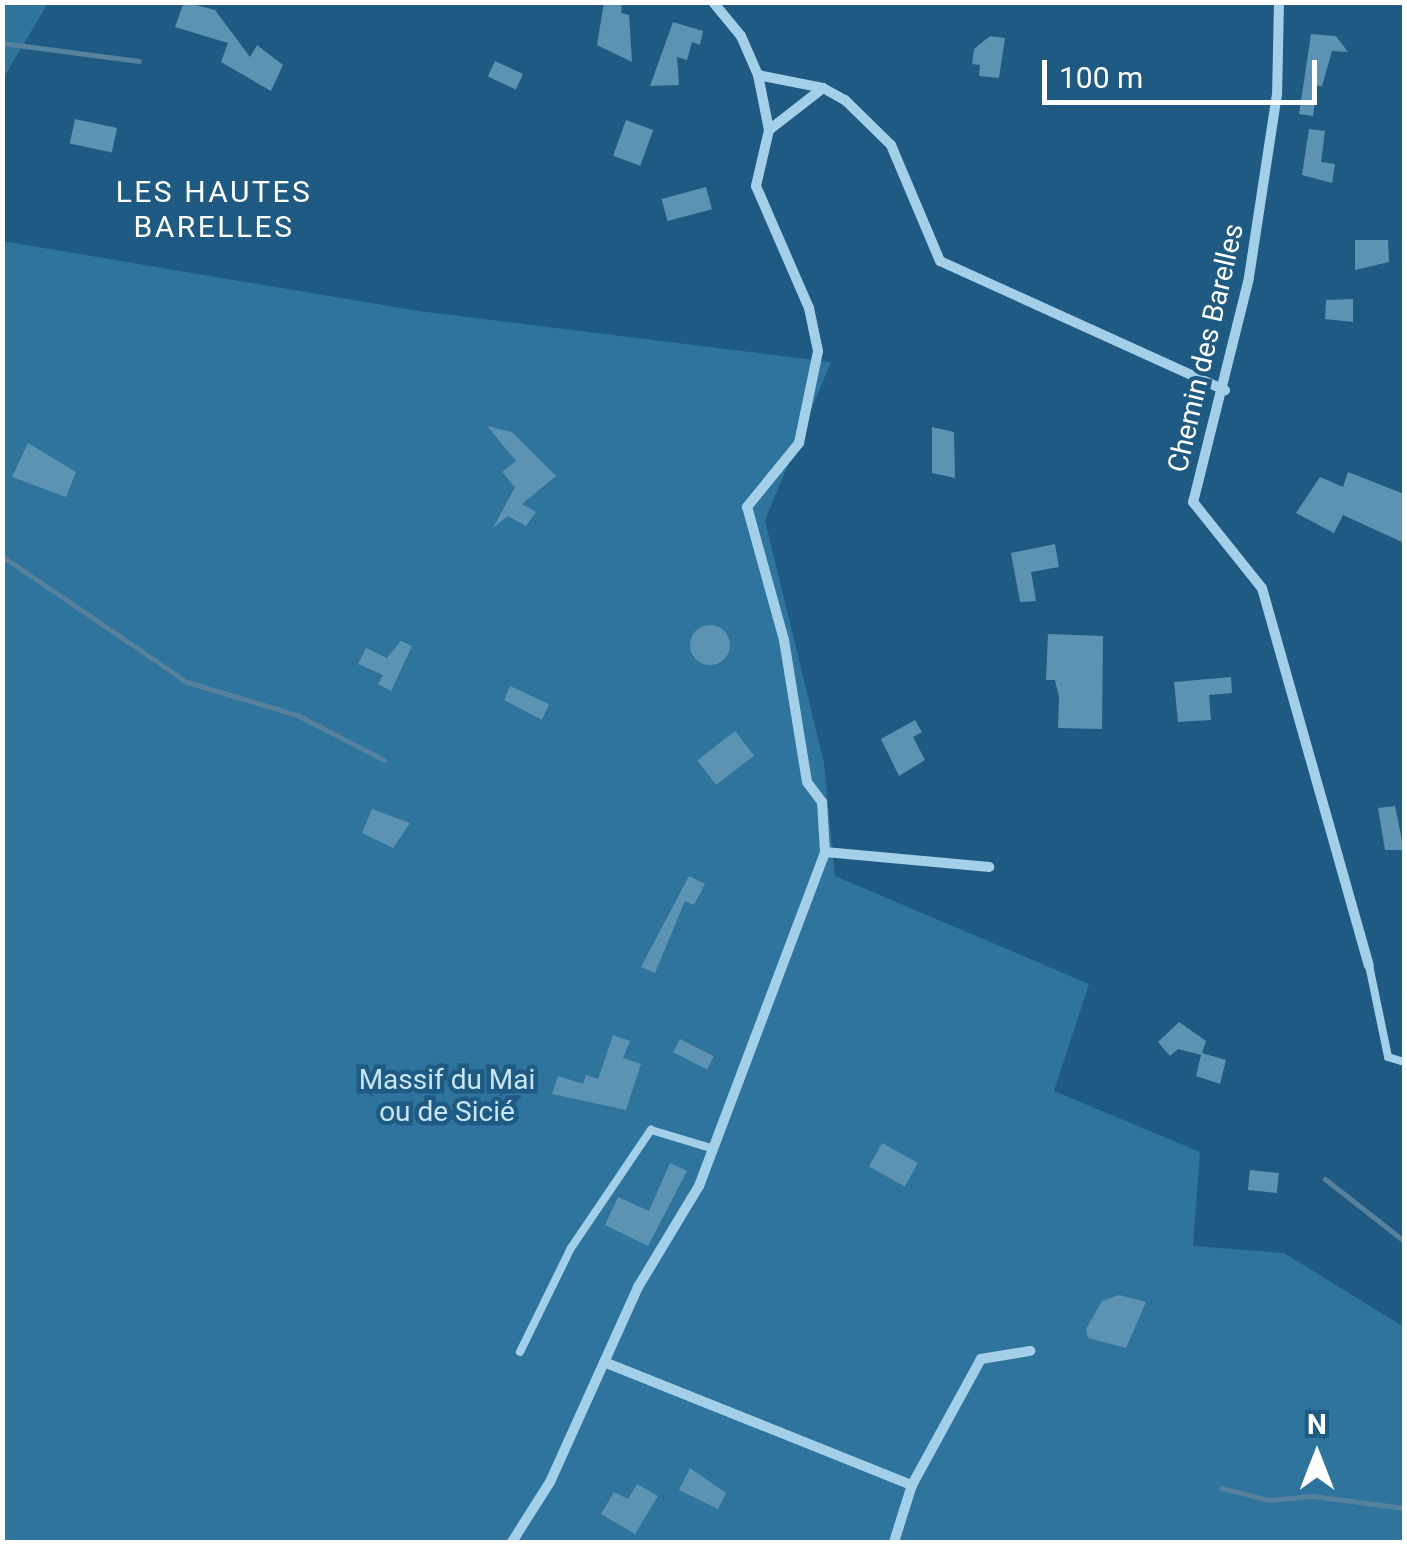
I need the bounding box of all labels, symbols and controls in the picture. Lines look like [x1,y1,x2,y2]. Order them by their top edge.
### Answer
scale bar [1047,40,1322,102]
text: 100 m [1059,60,1143,95]
district label: LES HAUTES BARELLES [116,174,312,244]
street label: Chemin des Barelles [1161,220,1251,476]
park label: Massif du Mai ou de Sicié [359,1063,535,1129]
north arrow [1267,1405,1367,1505]
text: N [1307,1408,1327,1441]

